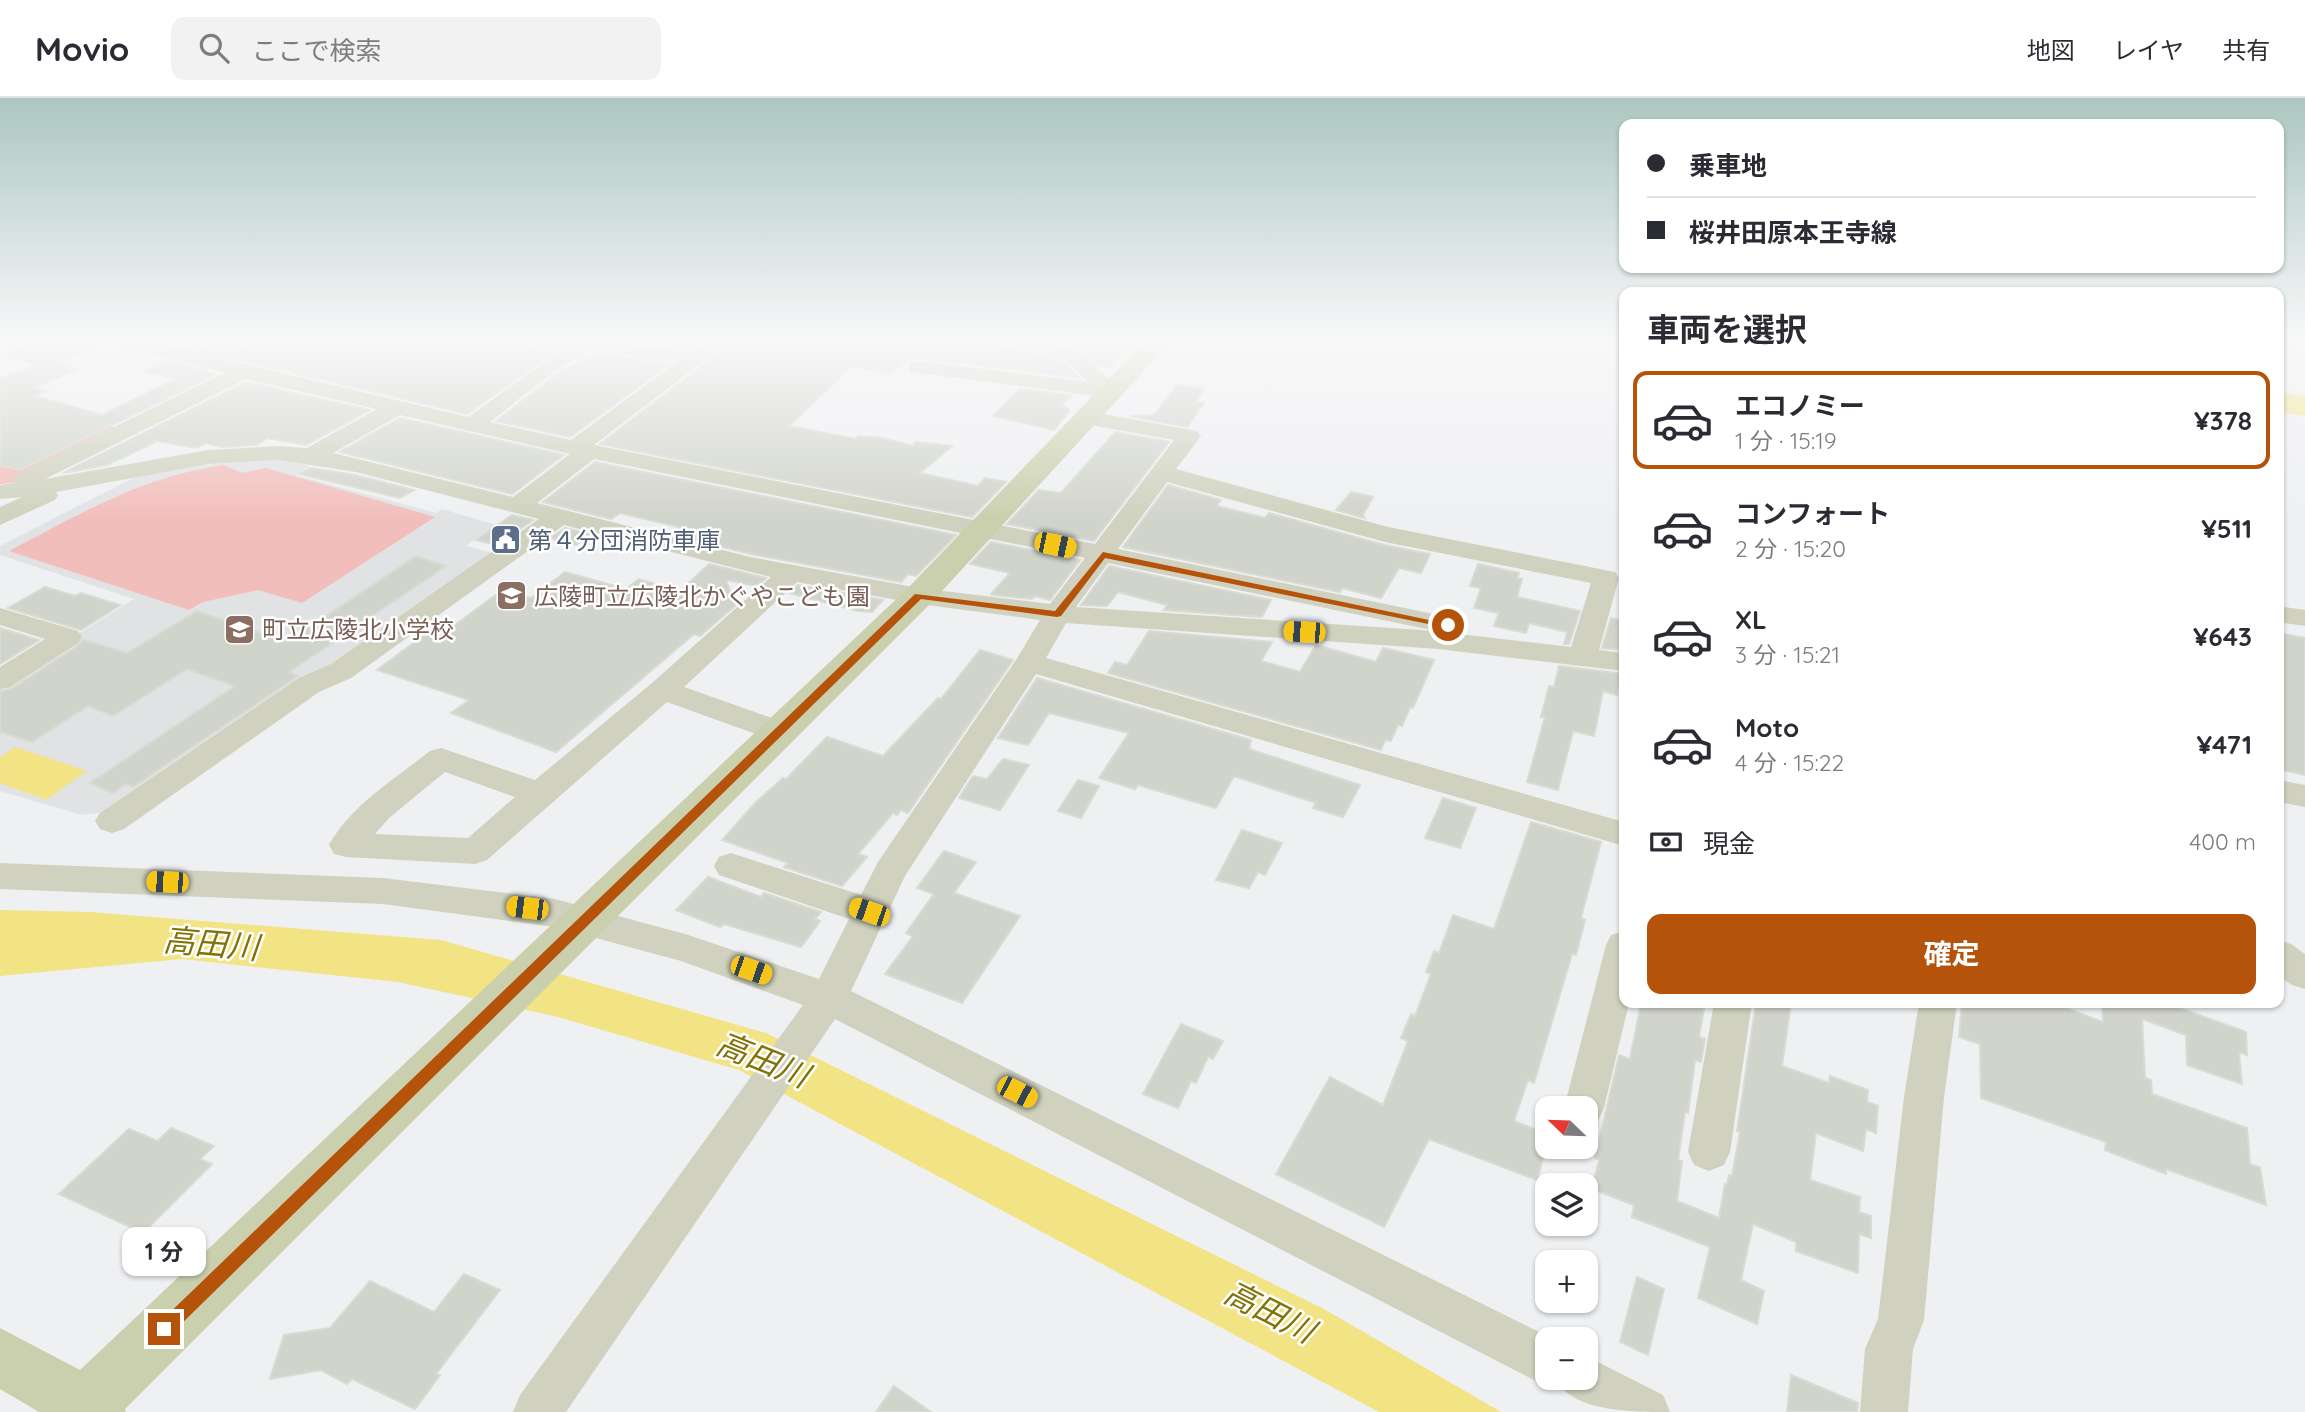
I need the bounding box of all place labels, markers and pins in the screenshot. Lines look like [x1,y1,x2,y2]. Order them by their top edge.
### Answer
public building icon: 第４分団消防車庫 [488,523,522,557]
place label: 第４分団消防車庫 [528,525,720,555]
school or university icon: 広陵町立広陵北かぐやこども園 [494,579,528,613]
place label: 広陵町立広陵北かぐやこども園 [534,581,870,611]
school or university icon: 町立広陵北小学校 [222,612,256,646]
place label: 町立広陵北小学校 [262,614,454,644]

